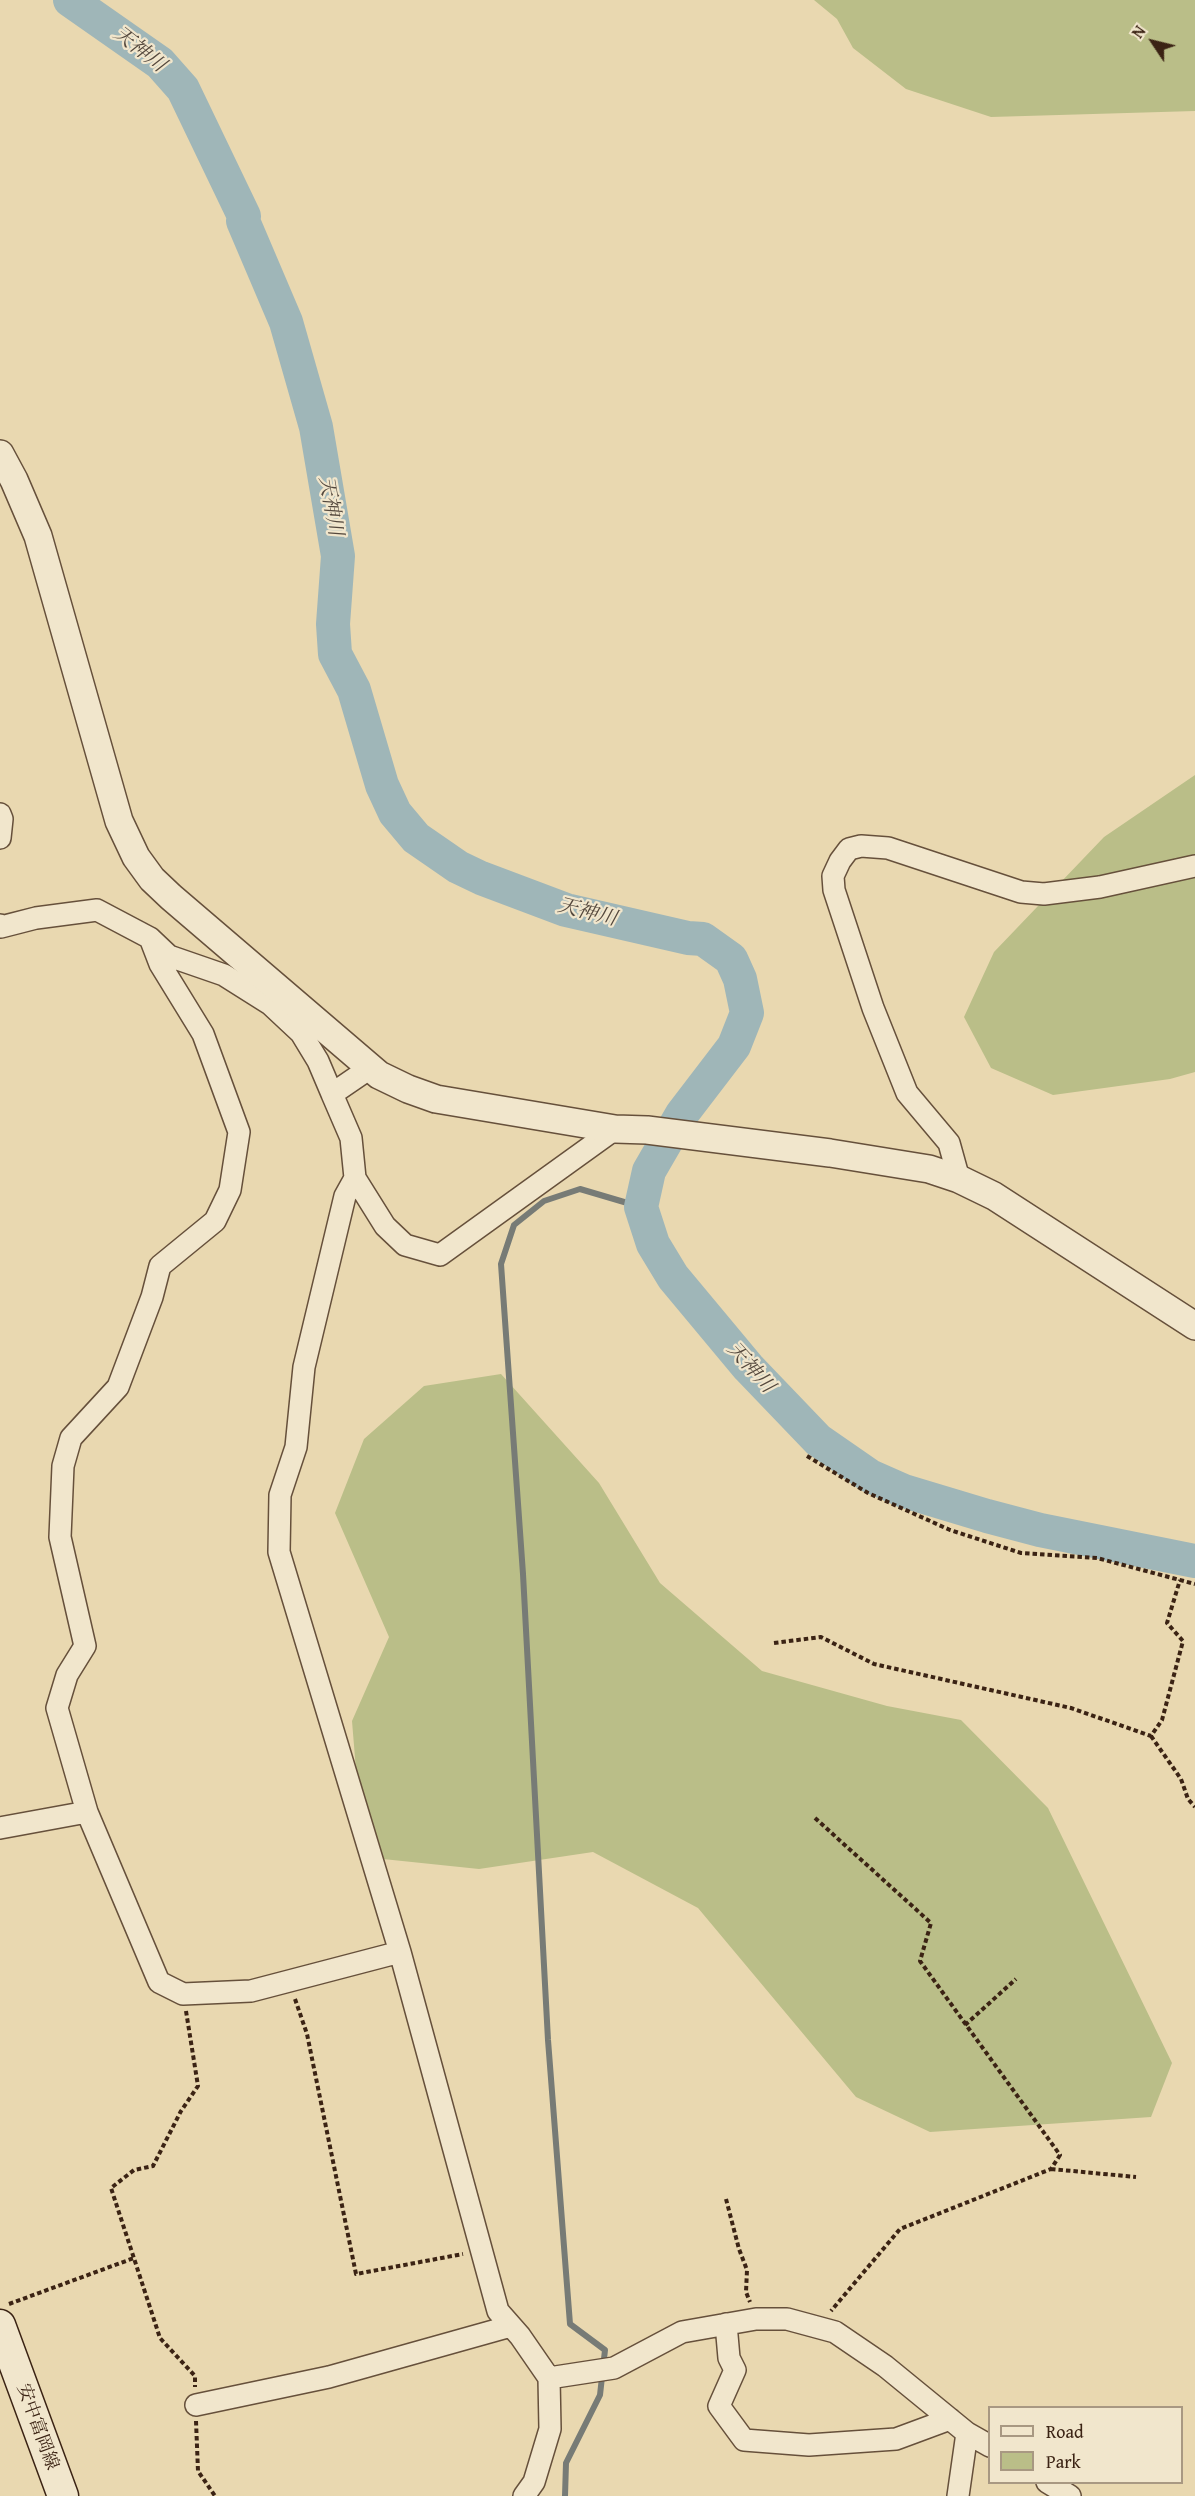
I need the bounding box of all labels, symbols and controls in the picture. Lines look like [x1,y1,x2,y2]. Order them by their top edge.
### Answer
north arrow [1123,12,1183,72]
text: N [1125,20,1151,43]
water label: 天神川 [108,22,170,78]
water label: 天神川 [313,474,347,538]
water label: 天神川 [555,894,619,932]
water label: 天神川 [721,1338,779,1398]
street label: 安中富岡線 [11,2381,63,2473]
legend [988,2406,1183,2484]
text: Road [1046,2418,1084,2445]
text: Park [1046,2448,1081,2475]

